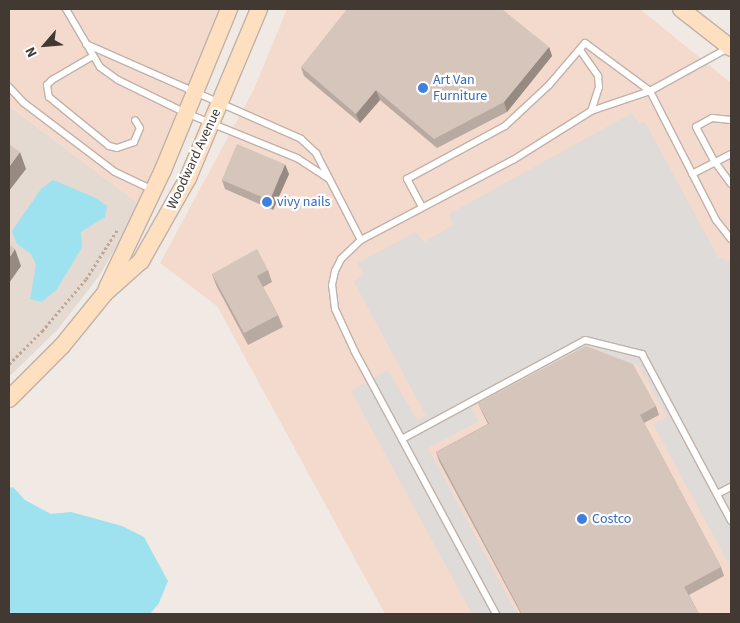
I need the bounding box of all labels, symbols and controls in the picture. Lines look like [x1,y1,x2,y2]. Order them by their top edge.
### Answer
north arrow [20,20,70,70]
text: N [21,43,43,60]
place label: Art Van Furniture [433,72,487,104]
marker: Art Van Furniture [417,82,429,94]
street label: Woodward Avenue [163,106,225,212]
place label: vivy nails [277,194,330,210]
marker: vivy nails [261,196,273,208]
place label: Costco [592,511,631,527]
marker: Costco [576,513,588,525]

